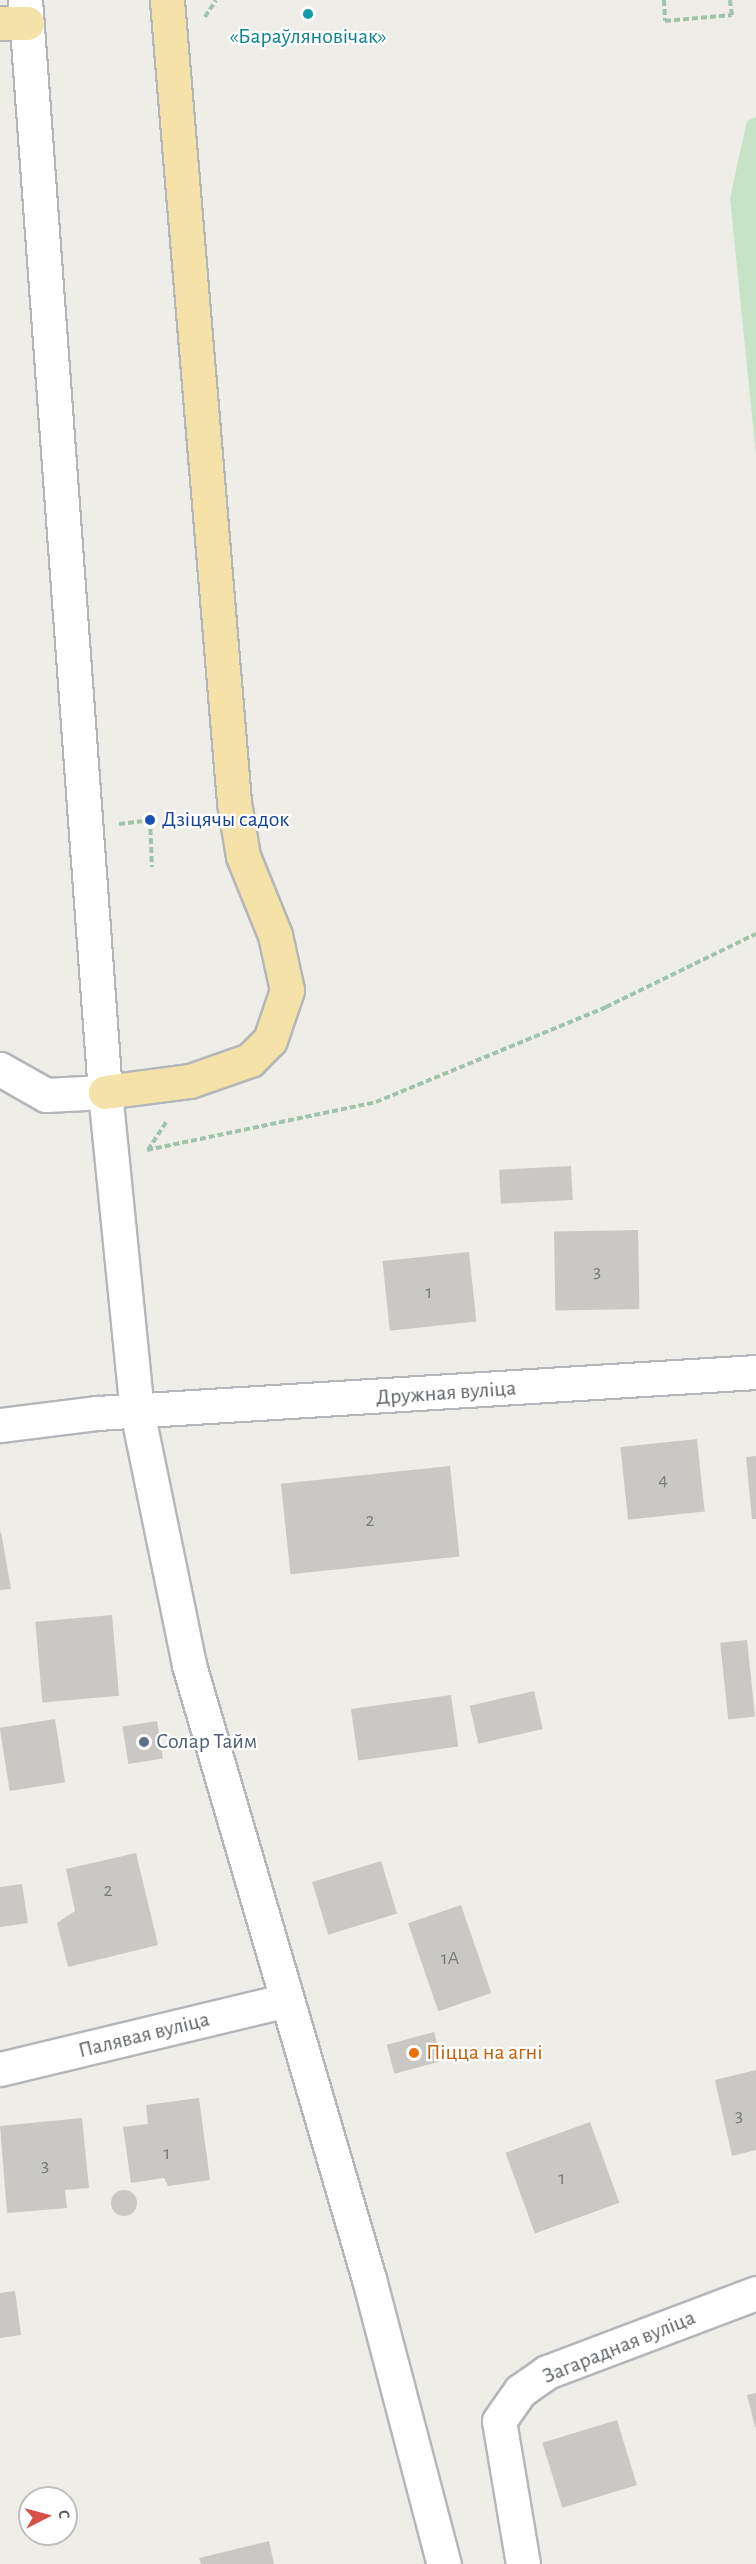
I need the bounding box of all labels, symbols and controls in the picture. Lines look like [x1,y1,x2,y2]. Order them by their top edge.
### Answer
marker: «Бараўляновічак» [301,7,315,21]
place label: «Бараўляновічак» [229,24,387,50]
place label: Дзіцячы садок [162,807,289,833]
marker: Дзіцячы садок [143,813,157,827]
house number: 3 [593,1259,601,1283]
house number: 1 [426,1280,432,1304]
street label: Дружная вуліца [375,1375,517,1411]
house number: 4 [658,1468,668,1492]
house number: 2 [365,1508,375,1532]
place label: Солар Тайм [156,1729,257,1755]
marker: Солар Тайм [137,1735,151,1749]
house number: 2 [103,1878,113,1902]
house number: 1А [441,1946,459,1970]
street label: Палявая вуліца [76,2006,212,2064]
place label: Піцца на агні [426,2040,542,2066]
marker: Піцца на агні [407,2046,421,2060]
house number: 3 [735,2103,743,2127]
house number: 1 [164,2141,170,2165]
house number: 3 [41,2153,49,2177]
house number: 1 [559,2166,565,2190]
street label: Загарадная вуліца [539,2304,699,2390]
north arrow [18,2486,78,2546]
text: С [55,2509,72,2520]

